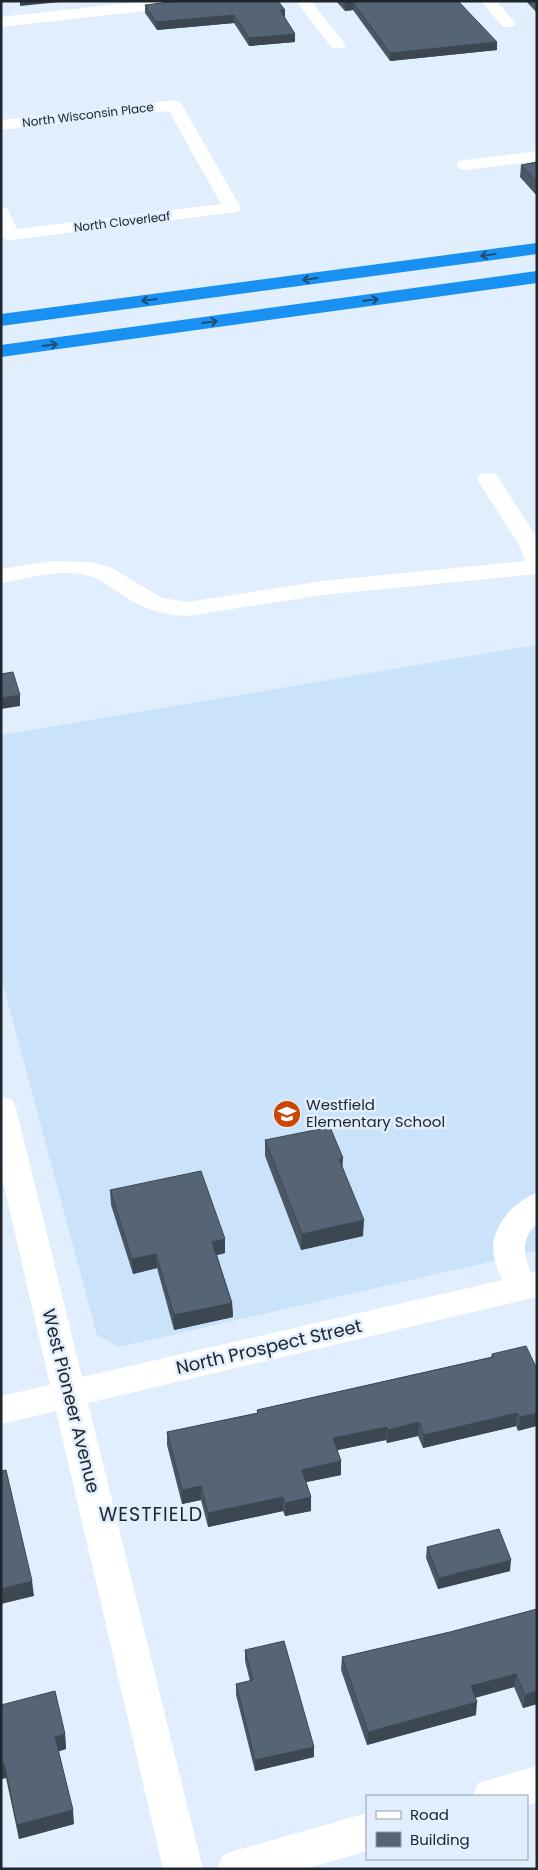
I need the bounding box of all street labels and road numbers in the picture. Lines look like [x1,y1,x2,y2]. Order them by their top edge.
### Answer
street label: North Wisconsin Place [21,98,155,131]
street label: North Cloverleaf [73,207,171,236]
street label: West Pioneer Avenue [37,1306,106,1496]
street label: North Prospect Street [173,1313,364,1380]

